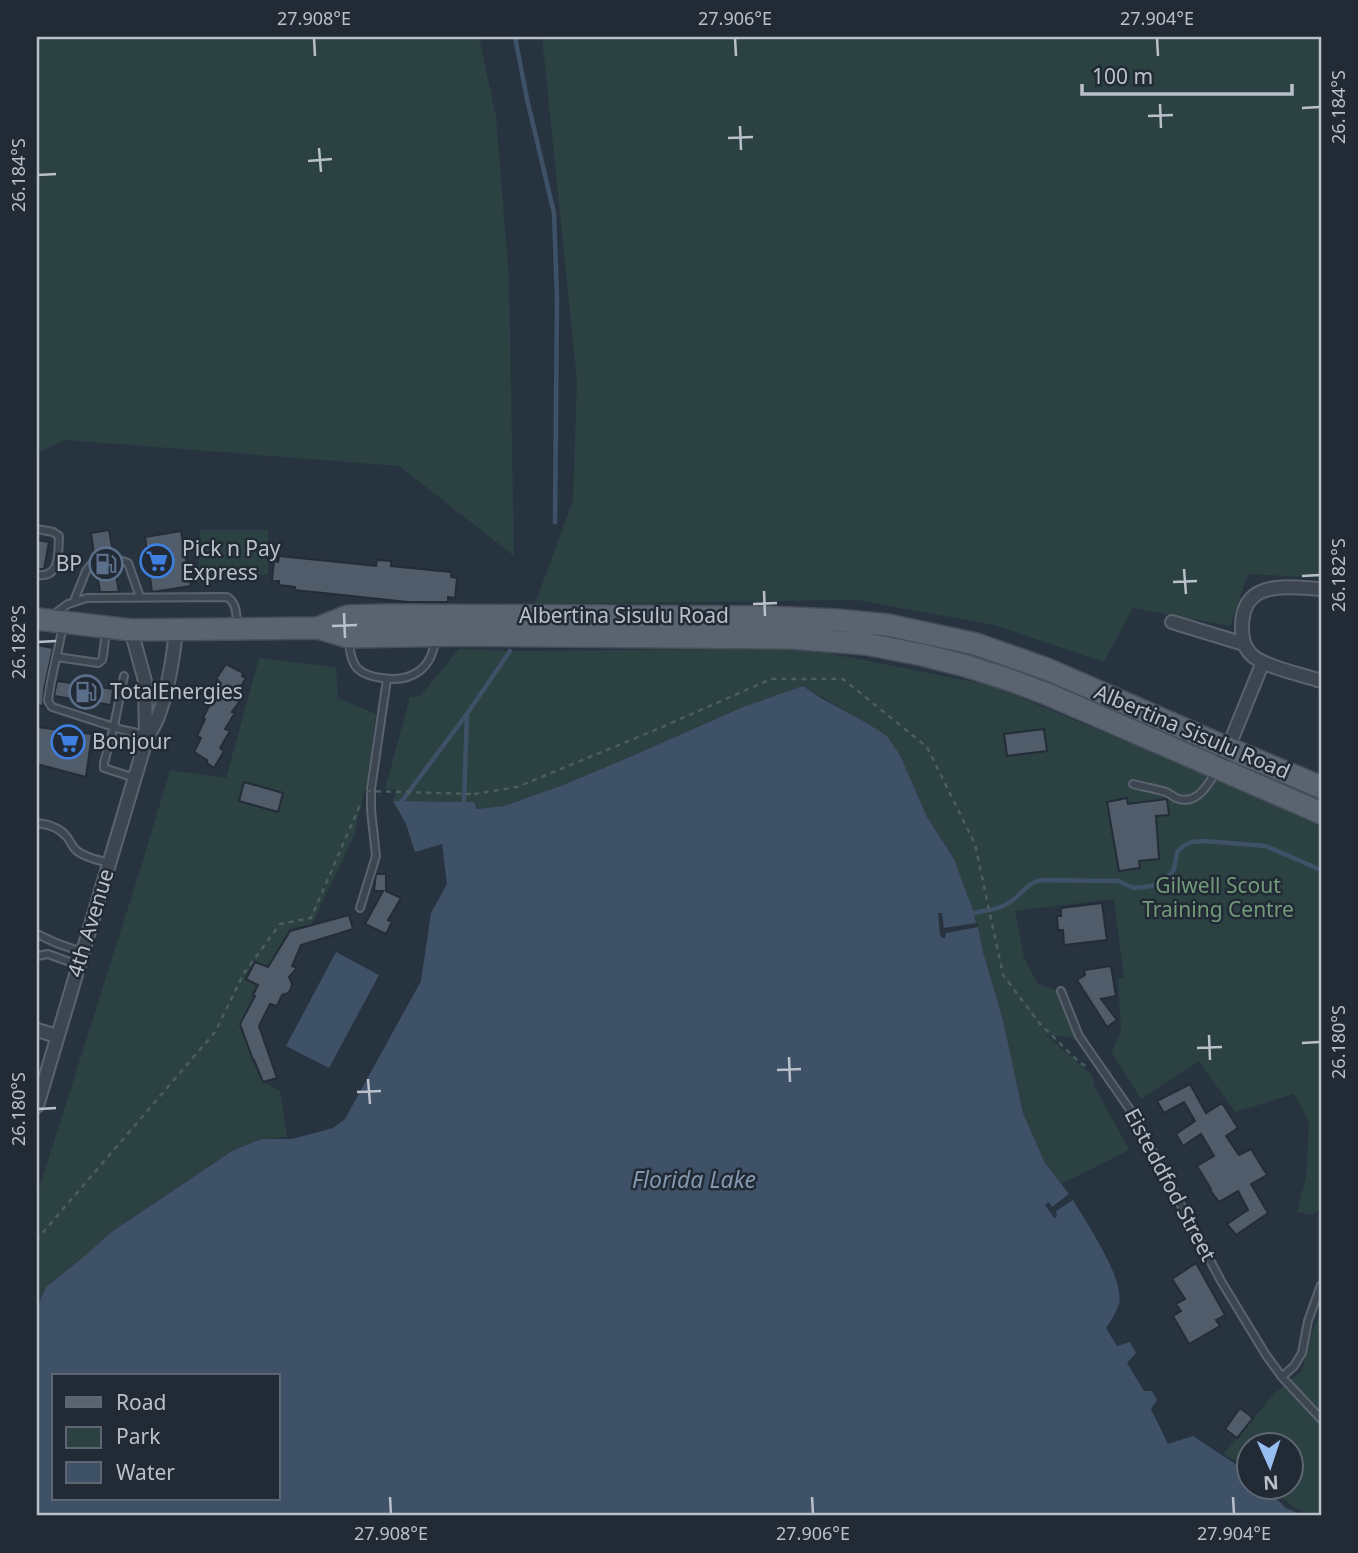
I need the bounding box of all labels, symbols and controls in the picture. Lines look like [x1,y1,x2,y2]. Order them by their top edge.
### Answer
text: 27.908°E [277,6,351,30]
text: 27.906°E [698,6,772,30]
text: 27.904°E [1120,6,1194,30]
scale bar [1082,52,1292,96]
text: 100 m [1092,62,1153,90]
text: 26.184°S [1326,70,1350,144]
text: 26.184°S [6,138,30,212]
place label: Pick n Pay Express [182,534,281,586]
text: 26.182°S [1326,538,1350,612]
supermarket icon: Pick n Pay Express [138,542,176,580]
fuel station icon: BP [87,545,125,583]
place label: BP [56,549,82,577]
street label: Albertina Sisulu Road [519,601,729,629]
text: 26.182°S [6,605,30,679]
fuel station icon: TotalEnergies [67,673,105,711]
place label: TotalEnergies [110,677,243,705]
street label: Albertina Sisulu Road [1090,677,1294,785]
supermarket icon: Bonjour [49,723,87,761]
place label: Bonjour [92,727,171,755]
street label: 4th Avenue [60,865,120,980]
park label: Gilwell Scout Training Centre [1142,871,1294,923]
text: 26.180°S [1326,1005,1350,1079]
text: 26.180°S [6,1072,30,1146]
street label: Eisteddfod Street [1119,1103,1223,1266]
water label: Florida Lake [632,1163,756,1195]
legend [52,1374,280,1500]
text: Road [116,1388,166,1416]
text: Park [116,1422,161,1450]
north arrow [1236,1430,1306,1500]
text: Water [116,1458,175,1486]
text: N [1262,1470,1279,1496]
text: 27.908°E [354,1521,428,1545]
text: 27.906°E [776,1521,850,1545]
text: 27.904°E [1197,1521,1271,1545]

